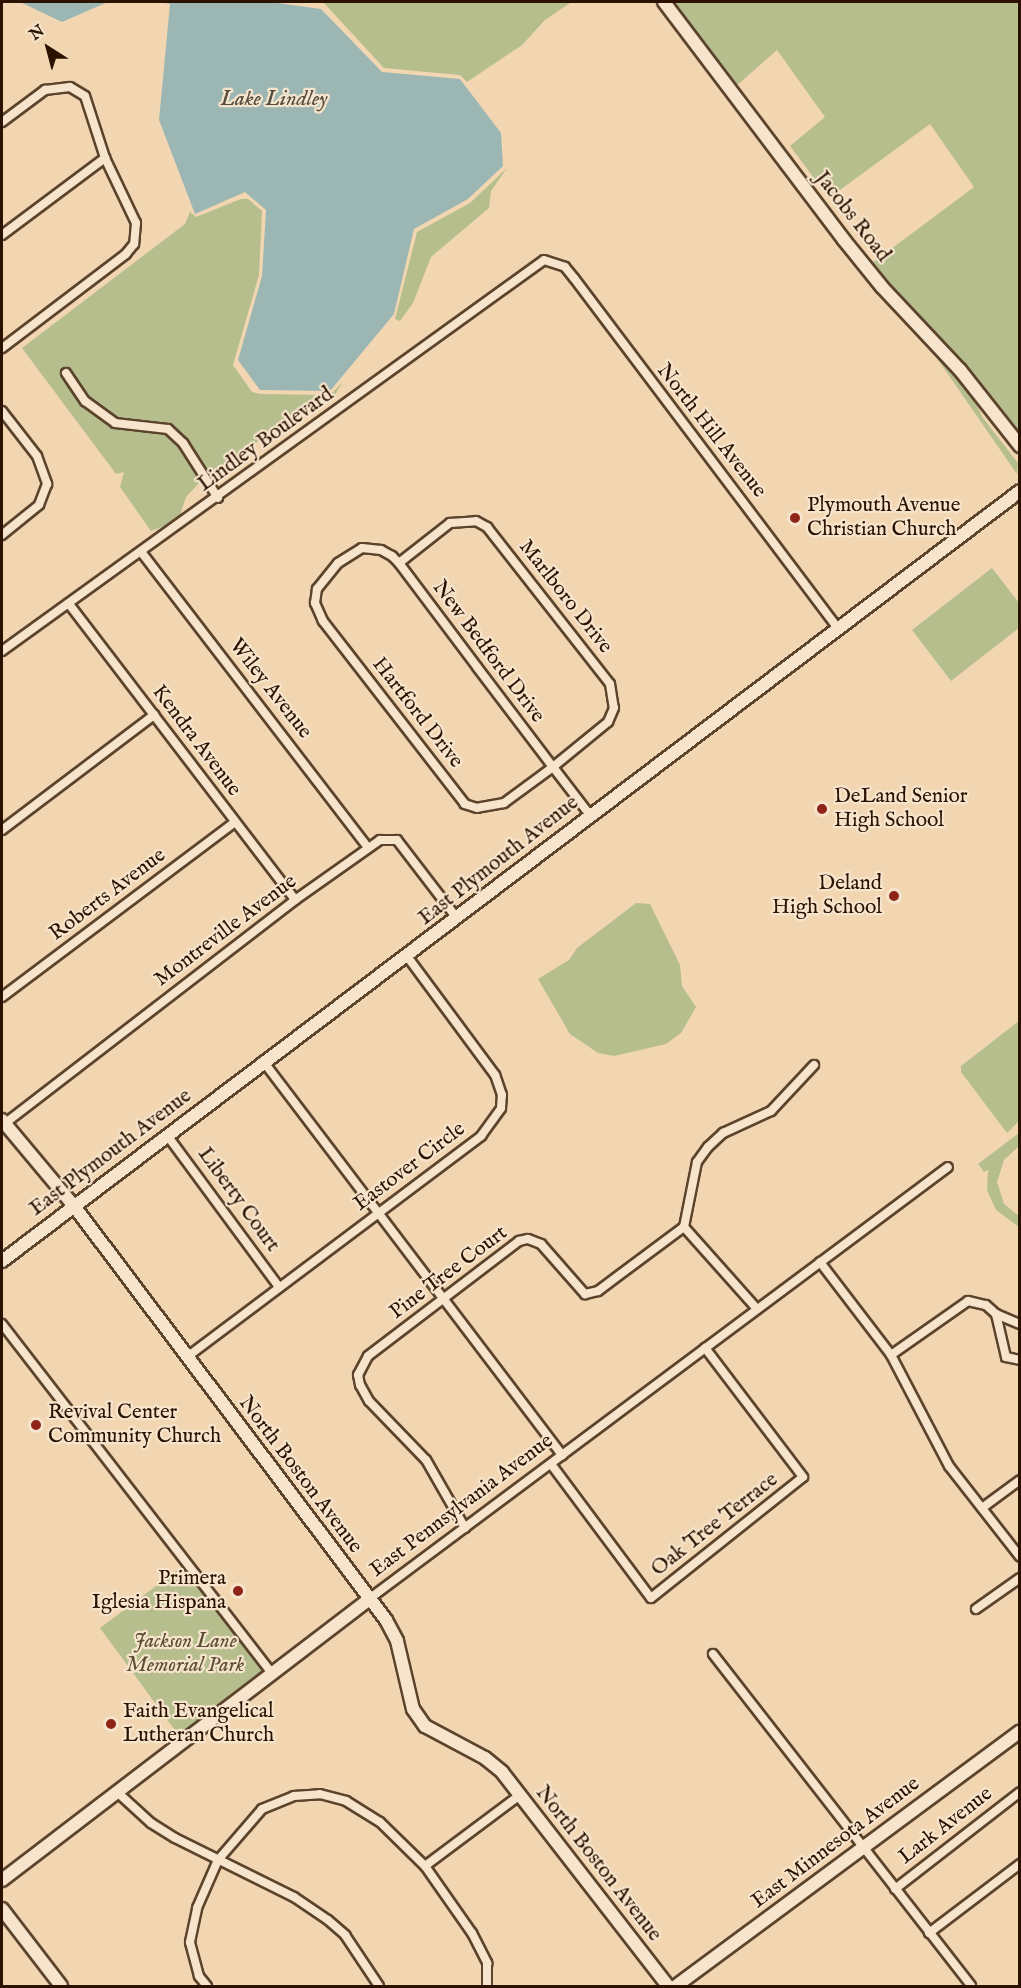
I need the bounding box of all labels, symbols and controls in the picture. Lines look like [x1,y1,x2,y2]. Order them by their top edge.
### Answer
north arrow [18,18,78,78]
text: N [26,21,49,46]
water label: Lake Lindley [220,87,328,113]
street label: Jacobs Road [809,167,895,267]
street label: North Hill Avenue [651,359,771,503]
street label: Lindley Boulevard [193,382,339,498]
place label: Plymouth Avenue Christian Church [807,493,960,543]
marker: Plymouth Avenue Christian Church [788,511,802,525]
street label: Marlboro Drive [513,535,617,659]
street label: New Bedford Drive [426,576,550,728]
street label: Wiley Avenue [223,634,317,744]
street label: Hartford Drive [366,653,468,773]
street label: Kendra Avenue [146,680,246,802]
place label: DeLand Senior High School [834,784,968,834]
street label: East Plymouth Avenue [414,791,584,931]
marker: DeLand Senior High School [815,802,829,816]
street label: Roberts Avenue [45,843,171,947]
street label: Montreville Avenue [150,869,302,993]
place label: Deland High School [772,871,882,921]
marker: Deland High School [887,889,901,903]
street label: East Plymouth Avenue [25,1084,197,1222]
street label: Eastover Circle [349,1117,471,1217]
street label: Liberty Court [192,1143,284,1257]
street label: Pine Tree Court [385,1221,513,1325]
street label: North Boston Avenue [233,1391,367,1559]
place label: Revival Center Community Church [48,1400,221,1450]
marker: Revival Center Community Church [29,1418,43,1432]
street label: East Pennsylvania Avenue [366,1429,558,1583]
street label: Oak Tree Terrace [647,1468,783,1582]
place label: Primera Iglesia Hispana [92,1566,226,1616]
marker: Primera Iglesia Hispana [231,1584,245,1598]
park label: Jackson Lane Memorial Park [126,1629,244,1679]
place label: Faith Evangelical Lutheran Church [123,1699,274,1749]
marker: Faith Evangelical Lutheran Church [104,1717,118,1731]
street label: East Minnesota Avenue [747,1772,925,1914]
street label: North Boston Avenue [529,1781,667,1947]
street label: Lark Avenue [894,1782,998,1870]

